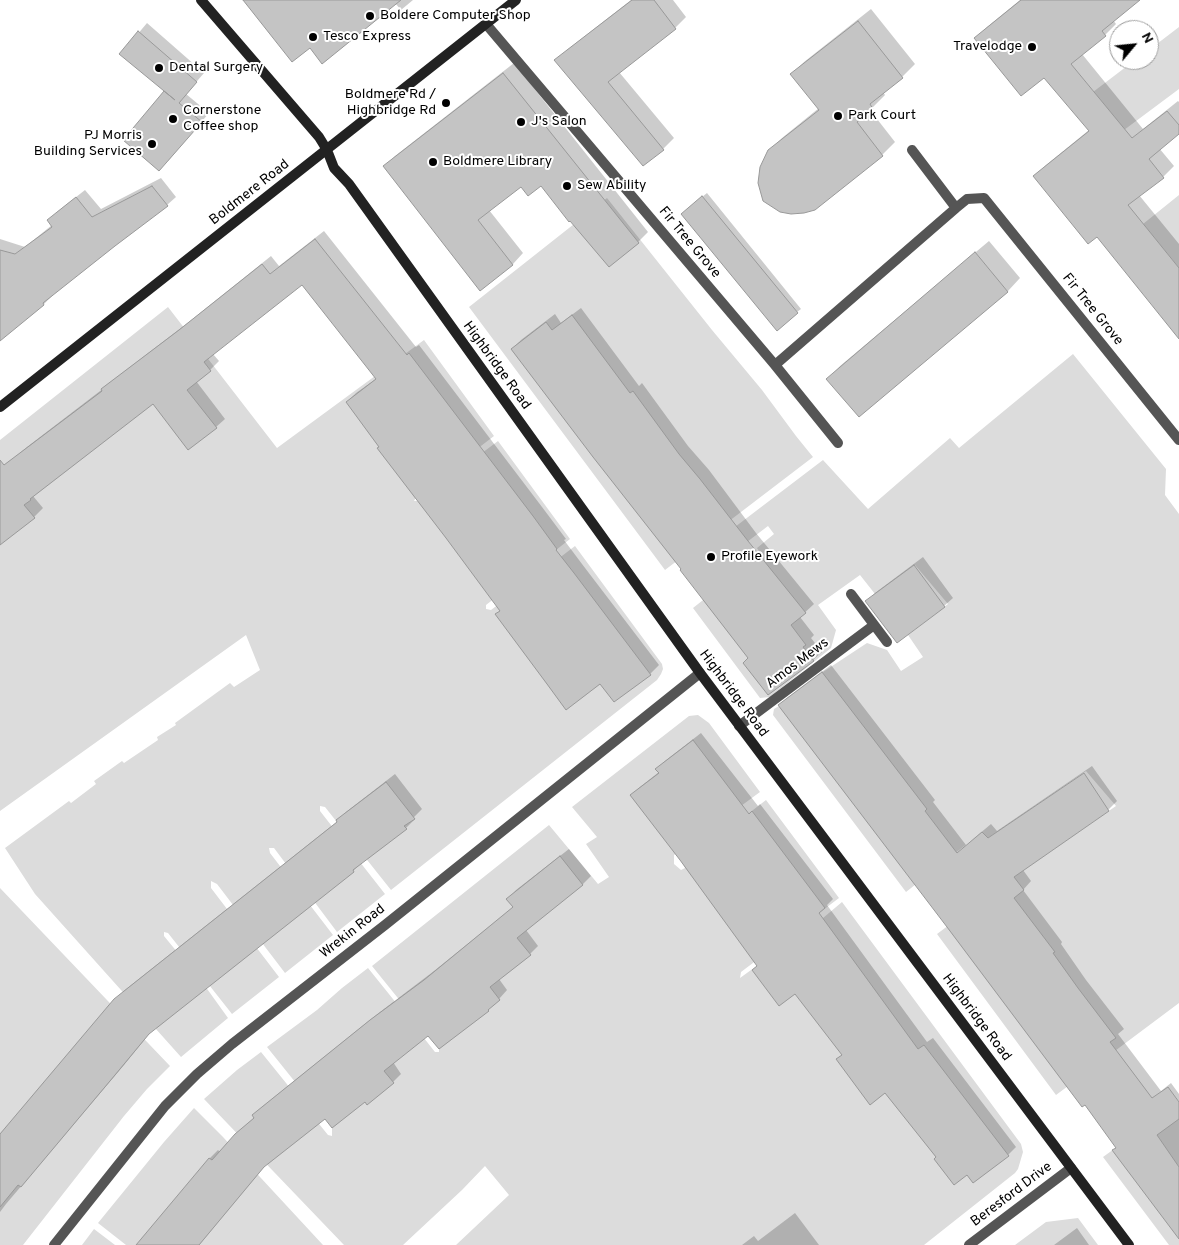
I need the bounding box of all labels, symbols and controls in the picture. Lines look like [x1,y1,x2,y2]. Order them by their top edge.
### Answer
place label: Boldere Computer Shop [380,8,531,24]
marker: Boldere Computer Shop [364,10,376,22]
north arrow [1109,20,1159,70]
place label: Tesco Express [323,29,411,45]
text: N [1137,30,1157,47]
marker: Tesco Express [307,31,319,43]
place label: Travelodge [953,39,1022,55]
marker: Travelodge [1026,41,1038,53]
place label: Dental Surgery [169,60,263,76]
marker: Dental Surgery [153,62,165,74]
place label: Boldmere Rd / Highbridge Rd [345,87,436,120]
marker: Boldmere Rd / Highbridge Rd [440,97,452,109]
place label: Cornerstone Coffee shop [183,103,261,136]
place label: Park Court [848,108,916,124]
marker: Park Court [832,110,844,122]
marker: Cornerstone Coffee shop [167,113,179,125]
place label: J's Salon [531,114,587,130]
marker: J's Salon [515,116,527,128]
place label: PJ Morris Building Services [34,128,142,160]
marker: PJ Morris Building Services [146,138,158,150]
place label: Boldmere Library [443,154,552,170]
marker: Boldmere Library [427,156,439,168]
street label: Boldmere Road [207,157,293,229]
place label: Sew Ability [577,178,646,194]
marker: Sew Ability [561,180,573,192]
street label: Fir Tree Grove [654,204,724,282]
street label: Fir Tree Grove [1058,271,1126,349]
street label: Highbridge Road [458,319,534,413]
place label: Profile Eyework [721,549,818,565]
marker: Profile Eyework [705,551,717,563]
street label: Amos Mews [763,635,833,693]
street label: Highbridge Road [695,647,771,741]
street label: Wrekin Road [317,901,389,963]
street label: Highbridge Road [938,971,1014,1065]
street label: Beresford Drive [968,1159,1056,1231]

